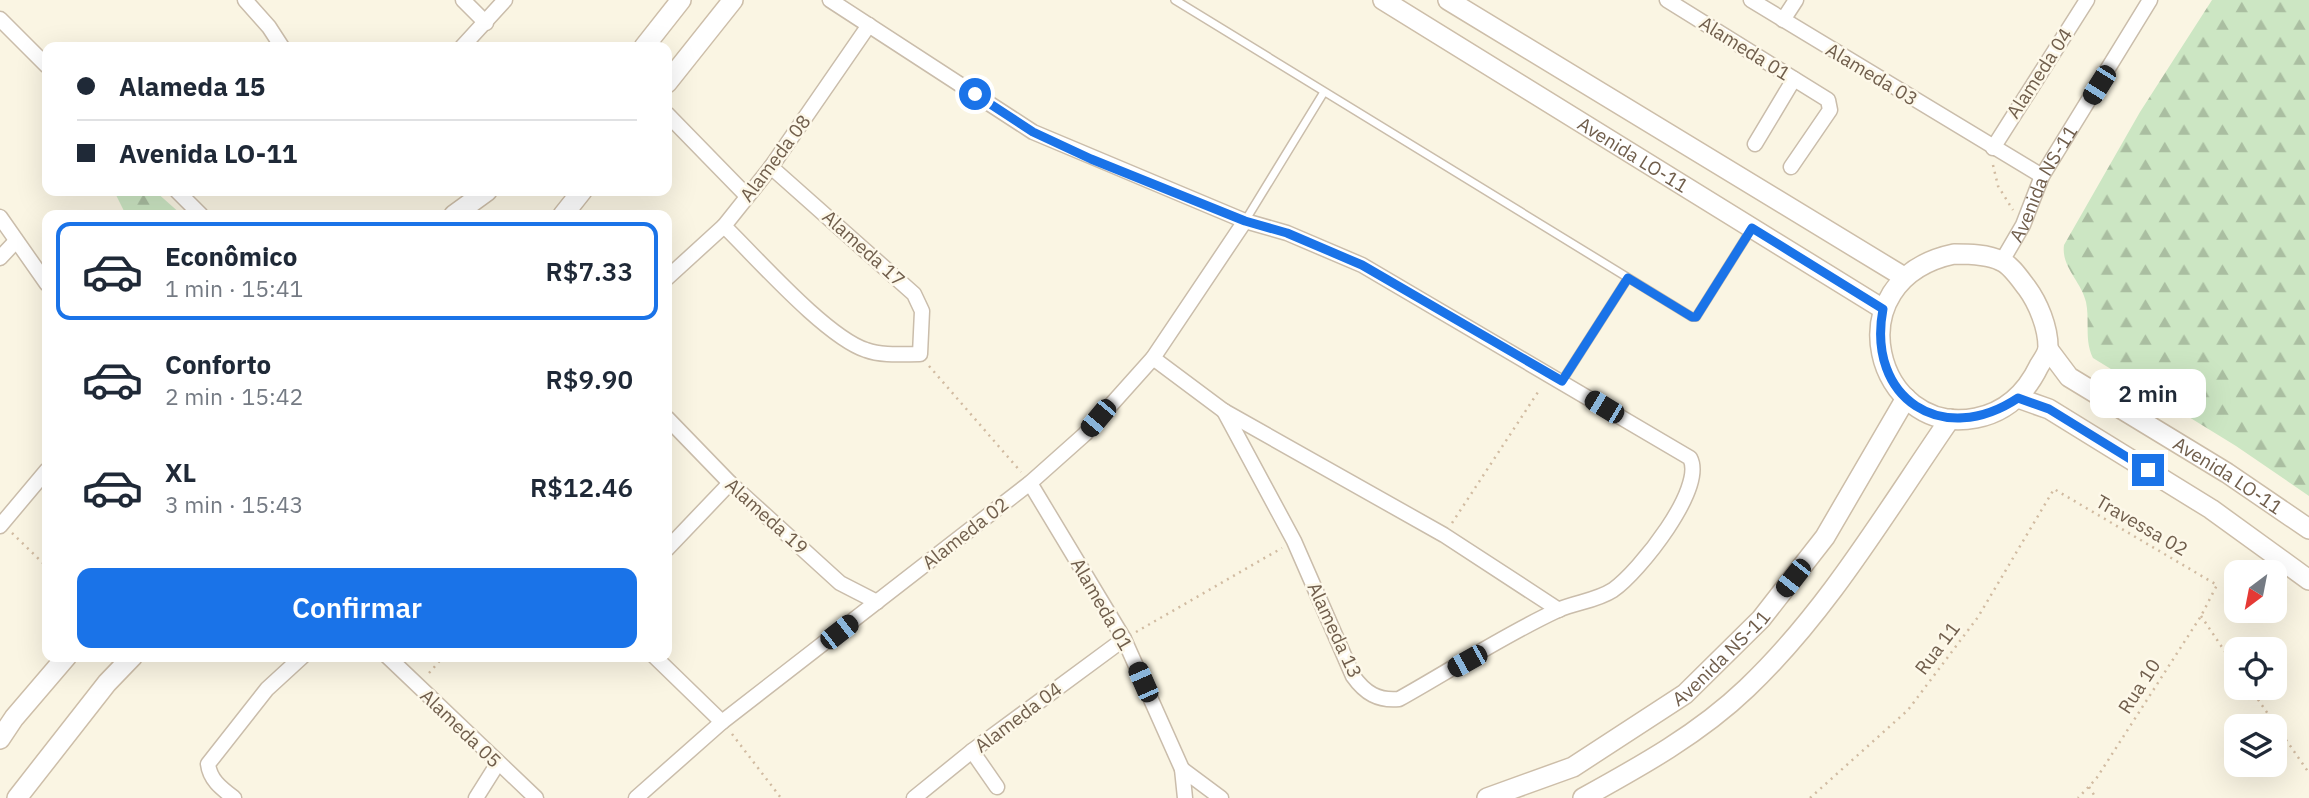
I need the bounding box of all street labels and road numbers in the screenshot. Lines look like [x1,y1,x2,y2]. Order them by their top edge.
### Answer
street label: Alameda 01 [1695,11,1795,85]
street label: Alameda 04 [2001,23,2077,123]
street label: Alameda 03 [1822,37,1922,111]
street label: Alameda 08 [734,110,816,206]
street label: Avenida LO-11 [1573,111,1693,198]
street label: Avenida NS-11 [2004,121,2082,246]
street label: Alameda 17 [818,205,910,291]
street label: Avenida LO-11 [2169,431,2287,520]
street label: Alameda 19 [721,473,813,559]
street label: Travessa 02 [2092,489,2192,561]
street label: Alameda 02 [917,492,1013,574]
street label: Alameda 01 [1066,553,1138,655]
street label: Alameda 13 [1302,578,1368,682]
street label: Avenida NS-11 [1668,605,1775,711]
street label: Rua 11 [1909,617,1965,679]
street label: Rua 10 [2112,654,2166,718]
street label: Alameda 04 [970,676,1066,758]
street label: Alameda 05 [416,684,506,772]

